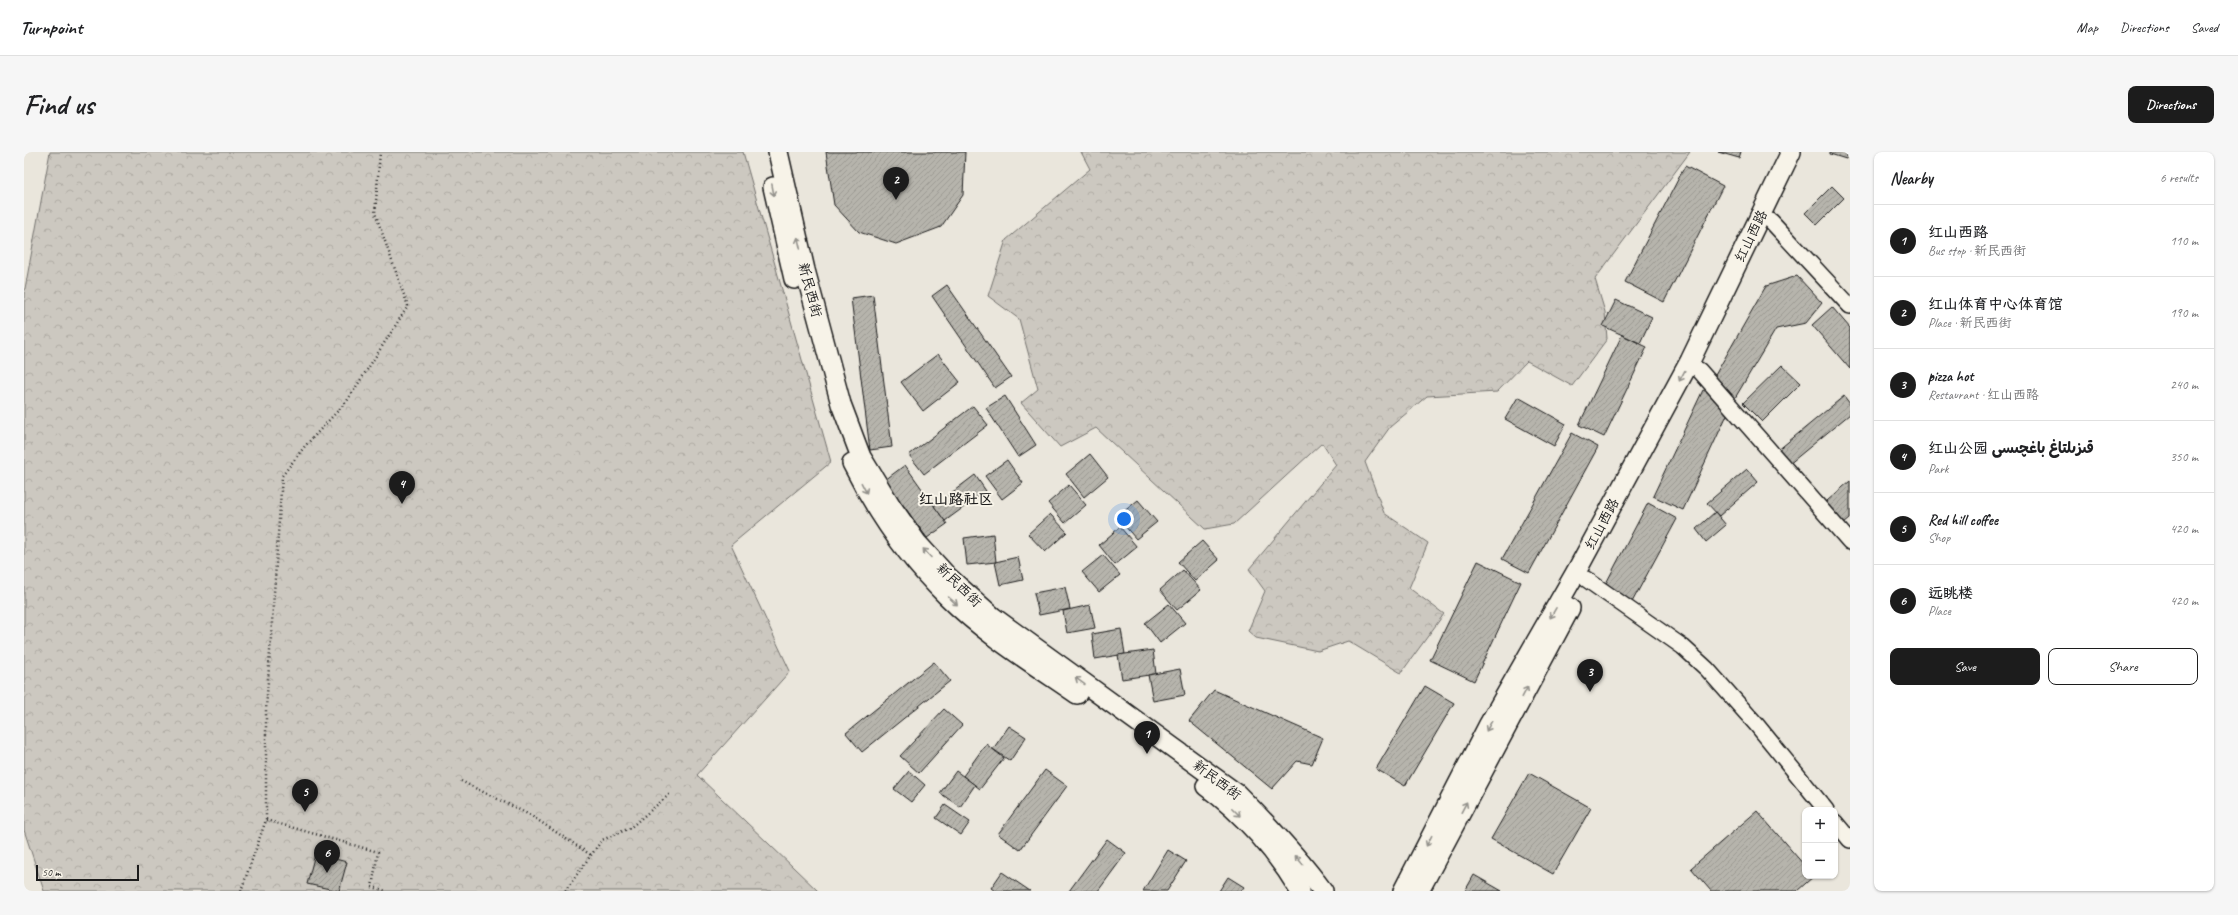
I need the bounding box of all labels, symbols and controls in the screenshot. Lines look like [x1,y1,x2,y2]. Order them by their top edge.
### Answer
text: Turnpoint [20,16,82,40]
text: Map [2077,19,2098,36]
text: Directions [2120,19,2169,36]
text: Saved [2191,19,2218,36]
button: Directions [2128,86,2214,123]
text: Find us [24,87,94,122]
pin: 2 [883,167,909,200]
text: Nearby [1890,168,1933,189]
text: 6 results [2160,170,2198,186]
one-way arrow [770,183,778,196]
street label: 红山西路 [1731,207,1771,265]
text: 红山西路 [1928,223,1988,242]
text: 1 [1900,233,1906,249]
text: 110 m [2170,233,2198,249]
one-way arrow [794,237,802,250]
text: Bus stop · 新民西街 [1928,243,2026,259]
street label: 新民西街 [795,261,825,319]
text: 红山体育中心体育馆 [1928,295,2063,314]
text: 2 [1900,305,1906,321]
text: 190 m [2170,305,2198,321]
text: Place · 新民西街 [1928,315,2012,331]
text: pizza hot [1928,367,1973,386]
one-way arrow [1677,369,1685,381]
text: 3 [1900,377,1906,393]
text: 240 m [2170,377,2198,393]
text: Restaurant · 红山西路 [1928,387,2039,403]
text: 红山公园 قىزىلتاغ باغچىسى [1928,439,2094,458]
text: 4 [1900,449,1906,465]
text: 350 m [2170,449,2198,465]
text: Park [1928,461,1949,477]
pin: 4 [389,471,415,504]
one-way arrow [861,481,868,493]
district label: 红山路社区 [918,490,994,509]
street label: 红山西路 [1581,495,1623,553]
your location [1114,509,1134,529]
text: Red hill coffee [1928,511,1998,530]
text: 5 [1900,521,1906,537]
text: 420 m [2170,521,2198,537]
text: Shop [1928,530,1950,546]
one-way arrow [922,548,931,559]
street label: 新民西街 [933,559,985,611]
text: 远眺楼 [1928,584,1973,603]
text: 6 [1900,593,1906,609]
text: 420 m [2170,593,2198,609]
one-way arrow [947,596,958,605]
text: Place [1928,603,1951,619]
one-way arrow [1548,607,1556,619]
button: Save [1890,648,2040,685]
button: Share [2048,648,2198,685]
pin: 3 [1577,659,1603,692]
one-way arrow [1075,677,1086,685]
one-way arrow [1522,687,1529,699]
one-way arrow [1484,720,1492,732]
pin: 1 [1134,721,1160,754]
street label: 新民西街 [1190,756,1244,804]
pin: 5 [292,779,318,812]
one-way arrow [1460,801,1468,813]
map controls [1802,807,1838,879]
button: + [1802,807,1838,843]
one-way arrow [1231,808,1241,817]
one-way arrow [1425,835,1432,847]
pin: 6 [314,840,340,873]
button: − [1802,843,1838,879]
one-way arrow [1295,854,1304,865]
scale bar [36,863,139,882]
text: 50 m [42,865,61,879]

